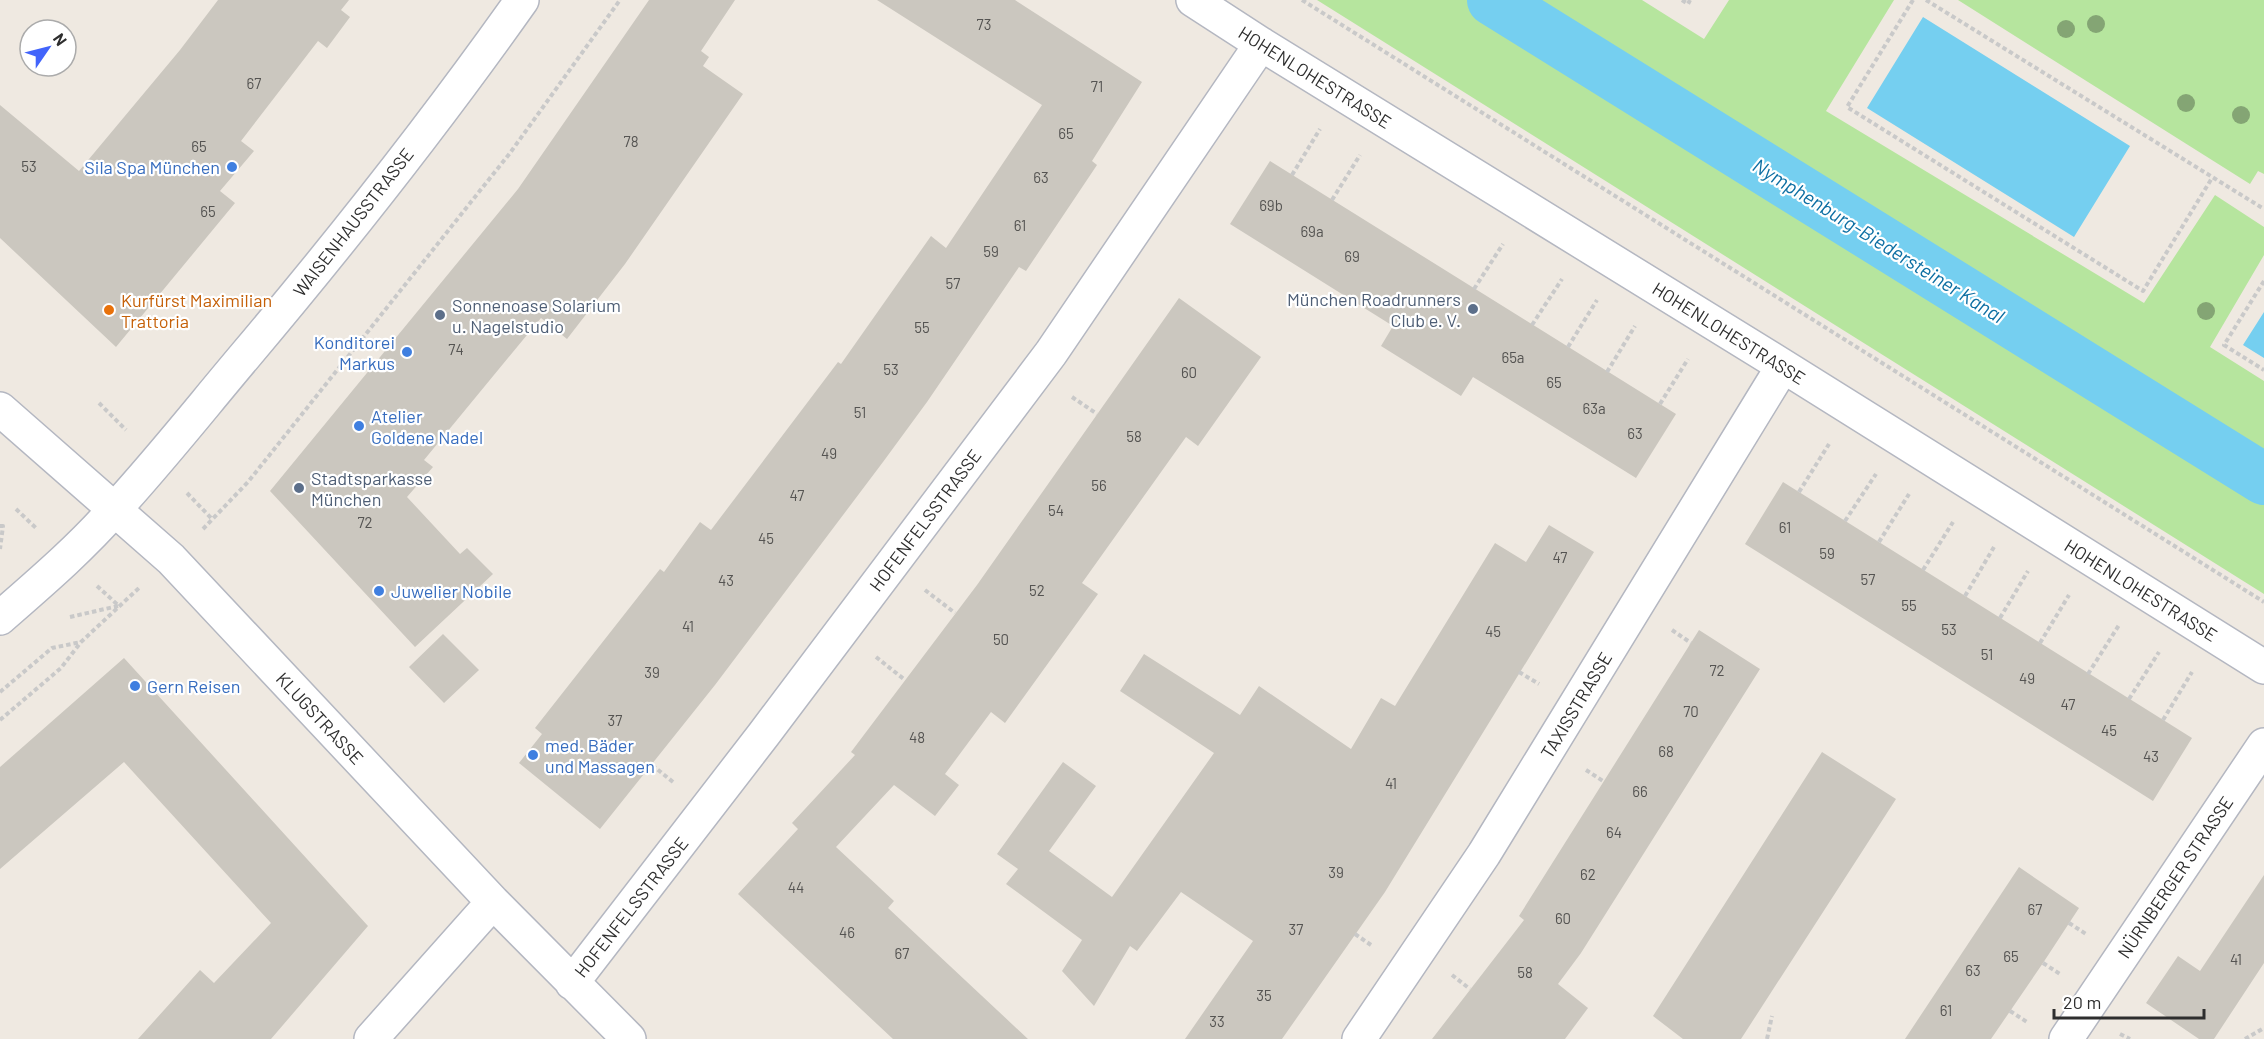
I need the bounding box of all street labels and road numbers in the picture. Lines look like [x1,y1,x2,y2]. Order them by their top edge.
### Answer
street label: HOHENLOHESTRASSE [1235,21,1395,133]
street label: WAISENHAUSSTRASSE [288,143,418,301]
street label: HOHENLOHESTRASSE [1649,277,1809,389]
street label: HOFENFELSSTRASSE [864,445,986,595]
street label: HOHENLOHESTRASSE [2061,534,2221,646]
street label: TAXISSTRASSE [1536,648,1616,762]
street label: KLUGSTRASSE [272,667,368,769]
street label: NÜRNBERGER STRASSE [2113,792,2237,962]
street label: HOFENFELSSTRASSE [569,832,693,982]

